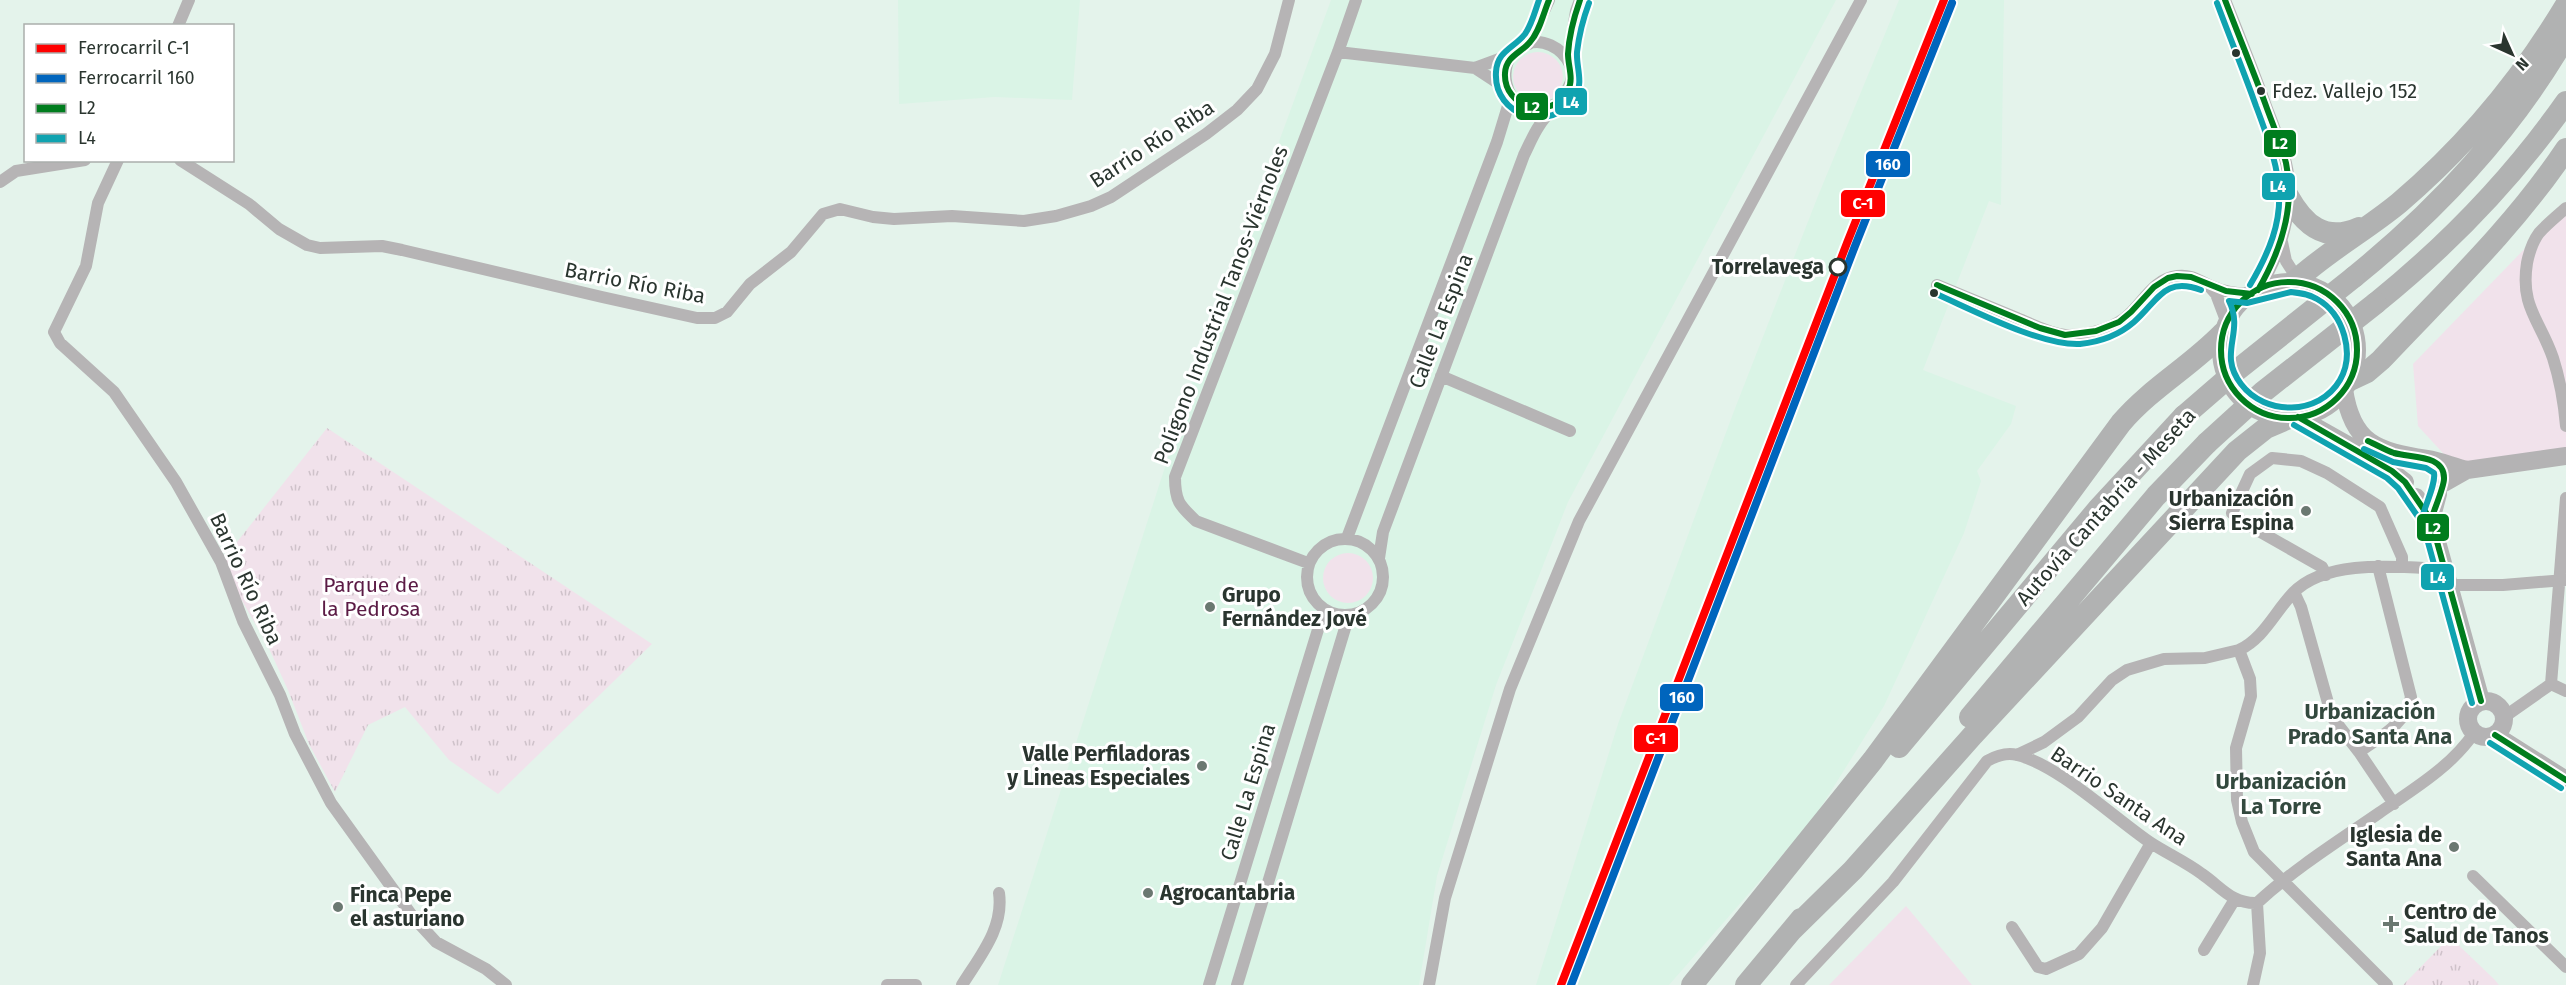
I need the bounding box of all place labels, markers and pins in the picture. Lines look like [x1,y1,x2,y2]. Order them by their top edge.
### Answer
unlabelled marker [2230,47,2242,59]
place label: Fdez. Vallejo 152 [2272,79,2417,103]
marker: Fdez. Vallejo 152 [2255,85,2267,97]
place label: Torrelavega [1712,254,1824,280]
marker: Torrelavega [1829,258,1847,276]
unlabelled marker [1928,287,1940,299]
place label: Urbanización Sierra Espina [2169,486,2294,536]
marker: Urbanización Sierra Espina [2299,504,2313,518]
place label: Grupo Fernández Jové [1222,582,1367,632]
marker: Grupo Fernández Jové [1203,600,1217,614]
place label: Valle Perfiladoras y Lineas Especiales [1006,741,1190,791]
marker: Valle Perfiladoras y Lineas Especiales [1195,759,1209,773]
place label: Iglesia de Santa Ana [2346,822,2442,872]
marker: Iglesia de Santa Ana [2447,840,2461,854]
place label: Agrocantabria [1159,880,1295,906]
place label: Finca Pepe el asturiano [350,882,465,932]
marker: Agrocantabria [1141,886,1155,900]
place label: Centro de Salud de Tanos [2404,899,2549,949]
marker: Finca Pepe el asturiano [331,900,345,914]
marker: Centro de Salud de Tanos [2382,915,2400,933]

